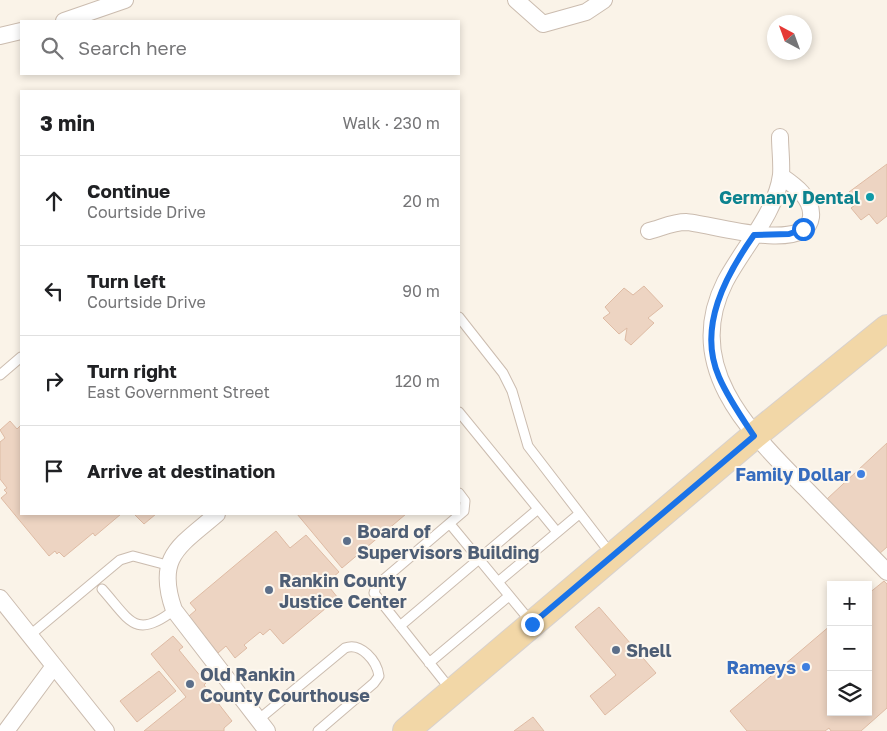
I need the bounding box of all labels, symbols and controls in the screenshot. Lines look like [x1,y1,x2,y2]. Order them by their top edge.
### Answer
north arrow [767,15,812,60]
search box [20,20,460,75]
icon: search [38,34,66,62]
text: Search here [78,36,187,59]
text: 3 min [40,110,95,136]
text: Walk · 230 m [343,113,440,133]
text: Continue [87,179,170,202]
place label: Germany Dental [719,186,860,208]
icon: ahead [40,187,68,215]
text: 20 m [403,191,440,211]
marker: Germany Dental [864,191,876,203]
text: Courtside Drive [87,202,206,222]
route start [792,218,815,241]
text: Turn left [87,269,166,292]
icon: left [40,277,68,305]
text: 90 m [402,281,440,301]
text: Courtside Drive [87,292,206,312]
text: Turn right [87,359,177,382]
icon: right [40,367,68,395]
text: 120 m [395,371,440,391]
text: East Government Street [87,382,270,402]
icon: arrive [40,457,68,485]
text: Arrive at destination [87,459,275,482]
place label: Family Dollar [735,463,851,485]
marker: Family Dollar [855,468,867,480]
place label: Board of Supervisors Building [357,520,539,563]
marker: Board of Supervisors Building [341,535,353,547]
place label: Rankin County Justice Center [279,569,407,612]
map controls [827,581,872,716]
button: + [827,581,872,626]
marker: Rankin County Justice Center [263,584,275,596]
route end [521,613,544,636]
button: − [827,626,872,671]
place label: Shell [626,639,672,661]
marker: Shell [610,644,622,656]
place label: Rameys [727,656,796,678]
marker: Rameys [800,661,812,673]
place label: Old Rankin County Courthouse [200,663,370,706]
button: layers [827,671,872,716]
marker: Old Rankin County Courthouse [184,678,196,690]

